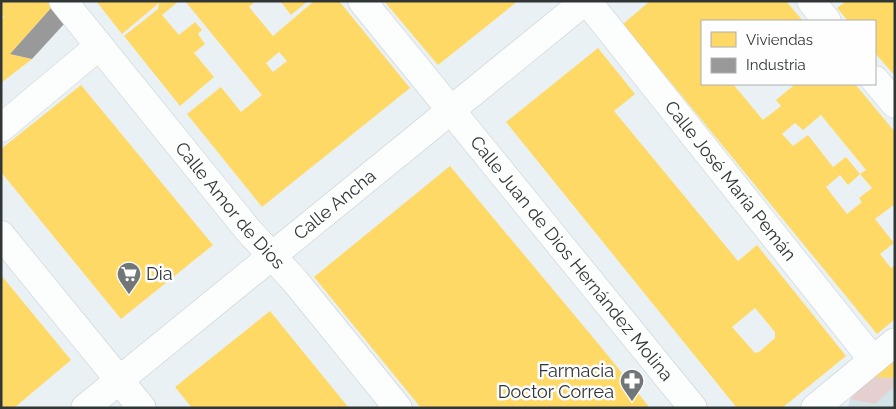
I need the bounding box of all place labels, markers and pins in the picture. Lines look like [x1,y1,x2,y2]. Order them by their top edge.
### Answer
supermarket icon: Dia [116,261,142,295]
place label: Dia [146,263,173,284]
place label: Farmacia Doctor Correa [498,360,614,402]
pharmacy icon: Farmacia Doctor Correa [619,368,645,402]

